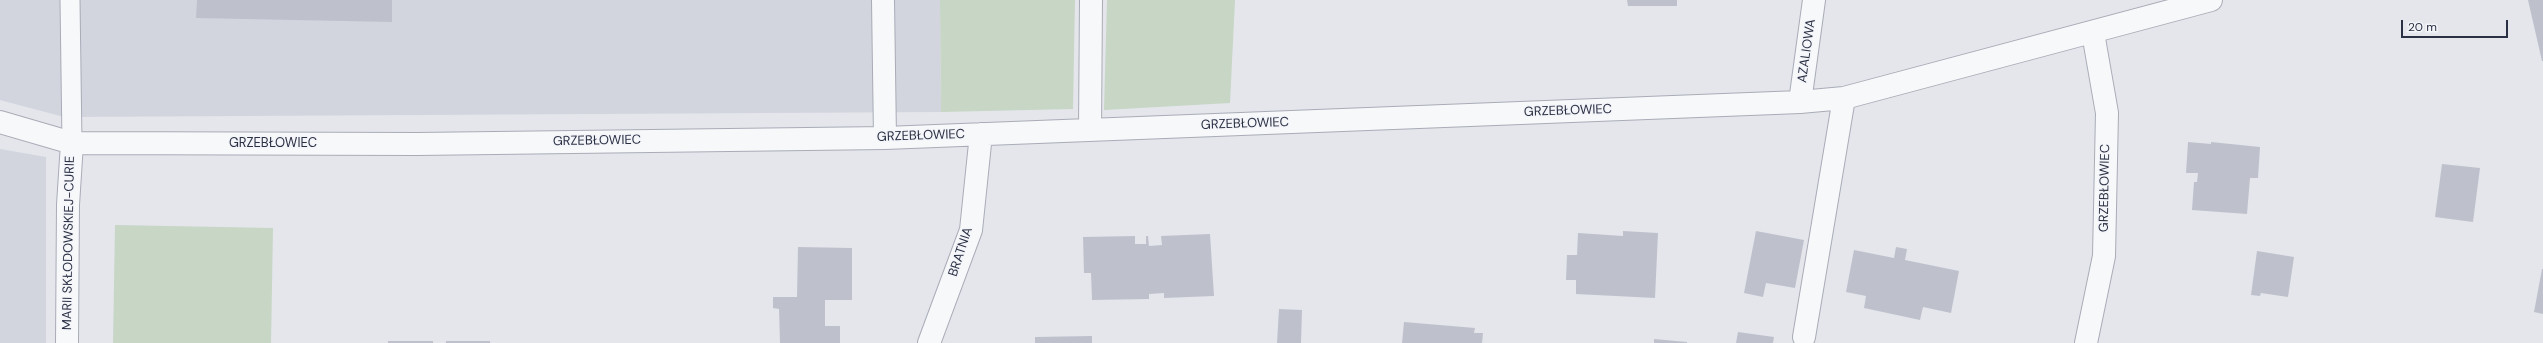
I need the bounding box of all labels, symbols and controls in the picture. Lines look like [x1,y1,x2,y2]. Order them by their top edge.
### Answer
scale bar [2403,12,2510,38]
street label: AZALIOWA [1795,18,1819,84]
text: 20 m [2408,19,2437,35]
street label: GRZEBŁOWIEC [1524,102,1612,120]
street label: GRZEBŁOWIEC [1201,115,1289,133]
street label: GRZEBŁOWIEC [877,127,965,145]
street label: GRZEBŁOWIEC [553,132,641,150]
street label: GRZEBŁOWIEC [229,136,317,152]
street label: GRZEBŁOWIEC [2096,144,2114,232]
street label: MARII SKŁODOWSKIEJ-CURIE [60,156,78,330]
street label: BRATNIA [946,225,976,279]

